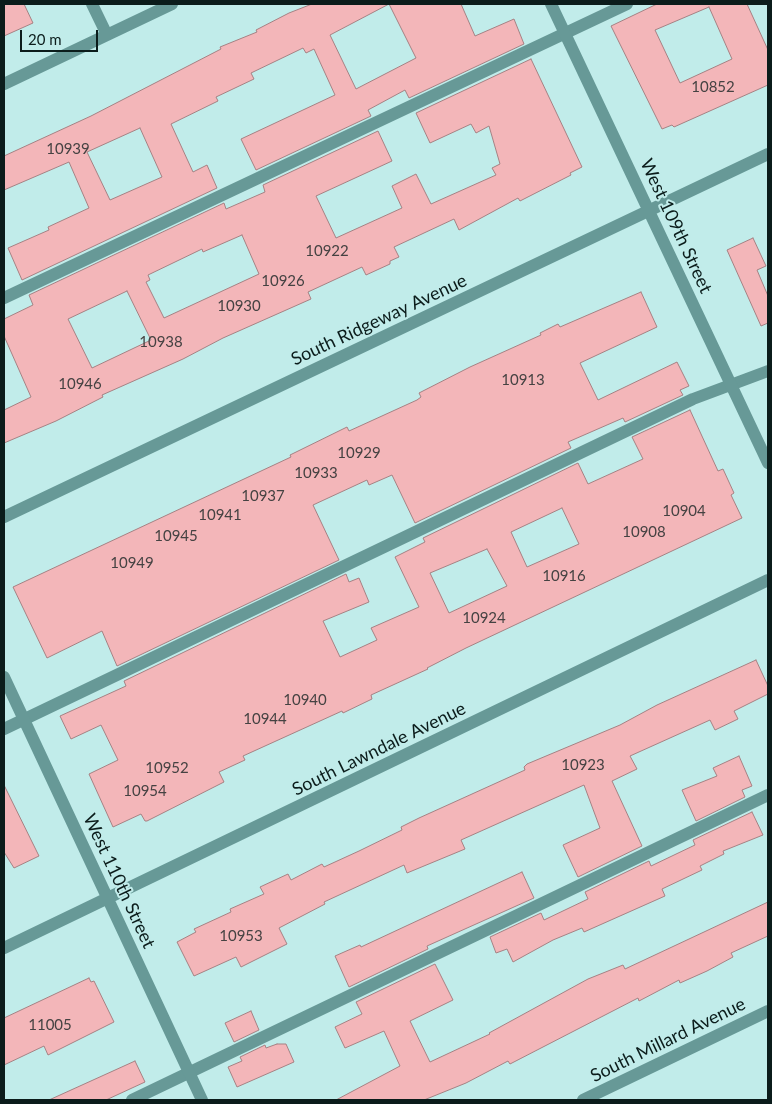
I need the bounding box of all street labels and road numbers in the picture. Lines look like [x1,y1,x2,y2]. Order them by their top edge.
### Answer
street label: West 109th Street [635,155,717,297]
street label: South Ridgeway Avenue [288,270,470,370]
street label: South Lawndale Avenue [289,698,469,800]
street label: West 110th Street [78,810,160,952]
street label: South Millard Avenue [587,993,749,1087]

